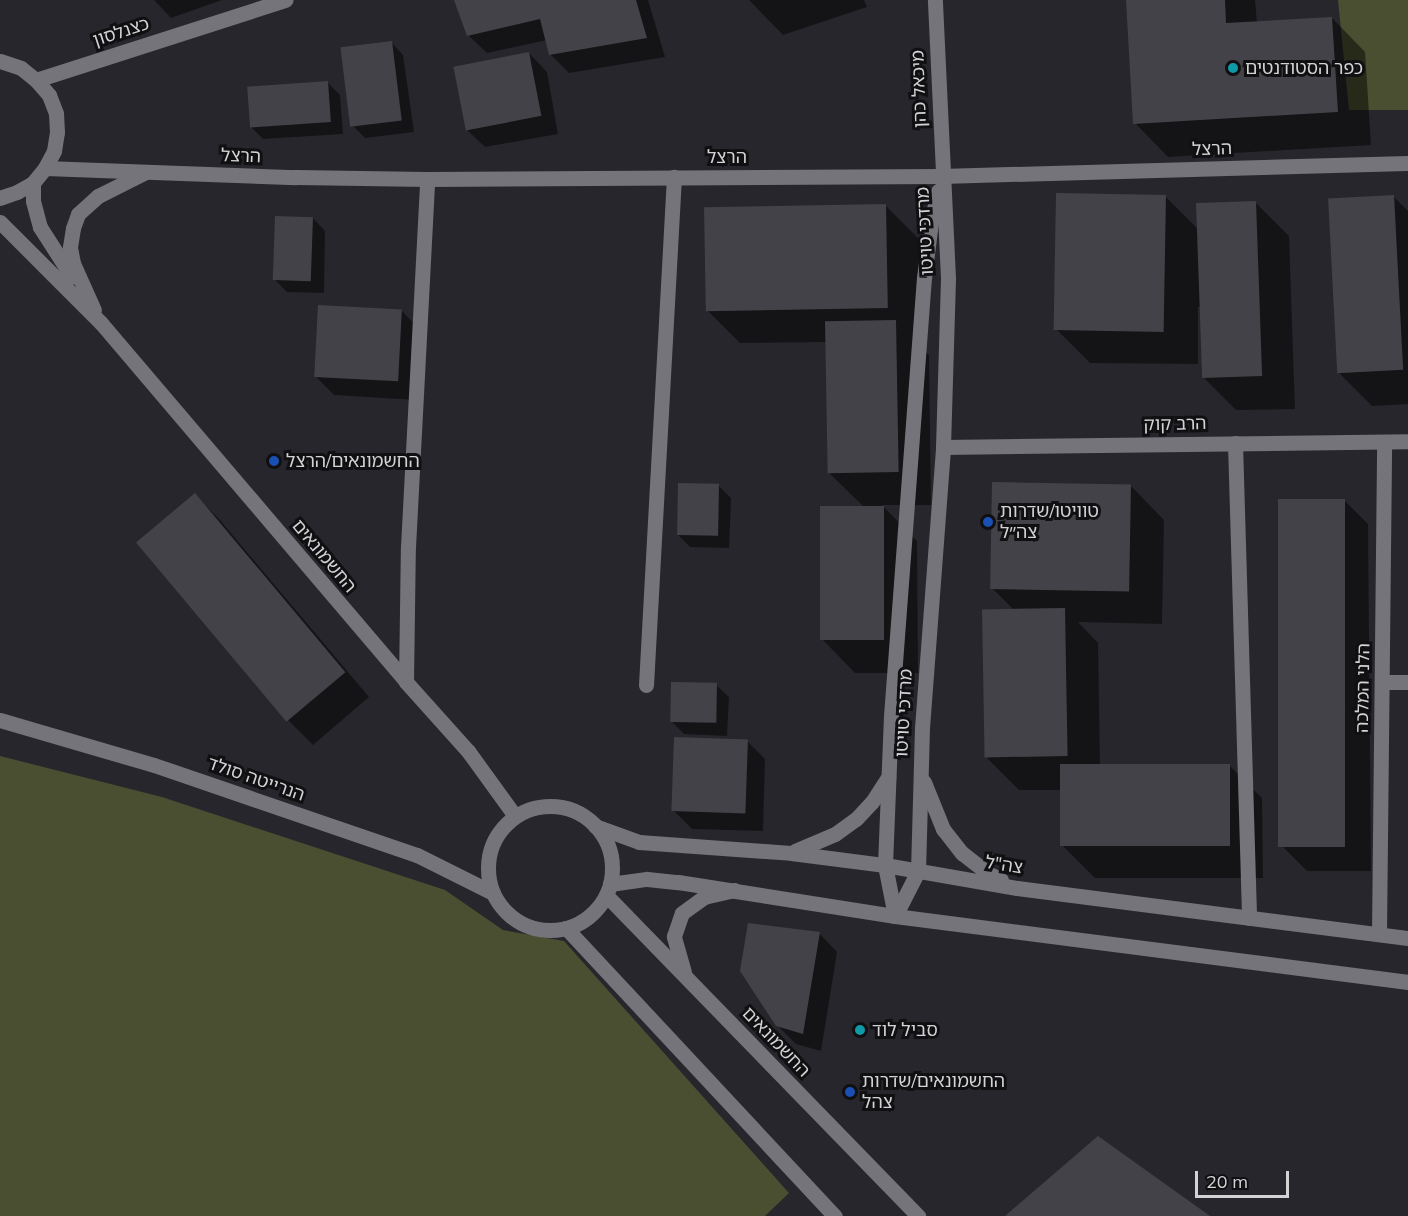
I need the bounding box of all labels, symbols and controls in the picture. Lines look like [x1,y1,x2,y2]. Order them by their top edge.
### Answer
street label: כצנלסון [90,13,152,51]
street label: מיכאל כהן [907,50,931,128]
place label: כפר הסטודנטים [1245,57,1363,79]
marker: כפר הסטודנטים [1226,61,1240,75]
street label: הרצל [1192,138,1232,160]
street label: הרצל [221,145,261,167]
street label: הרצל [707,146,747,168]
street label: מרדכי טויטו [912,186,938,276]
street label: הרב קוק [1143,413,1207,435]
place label: החשמונאים/הרצל [286,450,420,472]
marker: החשמונאים/הרצל [267,454,281,468]
place label: טוויטו/שדרות צה״ל [1000,501,1099,544]
street label: החשמונאים [287,515,361,597]
marker: טוויטו/שדרות צה״ל [981,515,995,529]
street label: הלני המלכה [1351,643,1375,733]
street label: מרדכי טויטו [891,668,917,758]
street label: הנרייטה סולד [204,752,308,806]
street label: צה"ל [984,851,1024,879]
street label: החשמונאים [737,1003,815,1081]
place label: סביל לוד [872,1019,938,1041]
marker: סביל לוד [853,1023,867,1037]
place label: החשמונאים/שדרות צהל [862,1071,1005,1114]
marker: החשמונאים/שדרות צהל [843,1085,857,1099]
scale bar [1198,1159,1292,1197]
text: 20 m [1206,1170,1248,1193]

